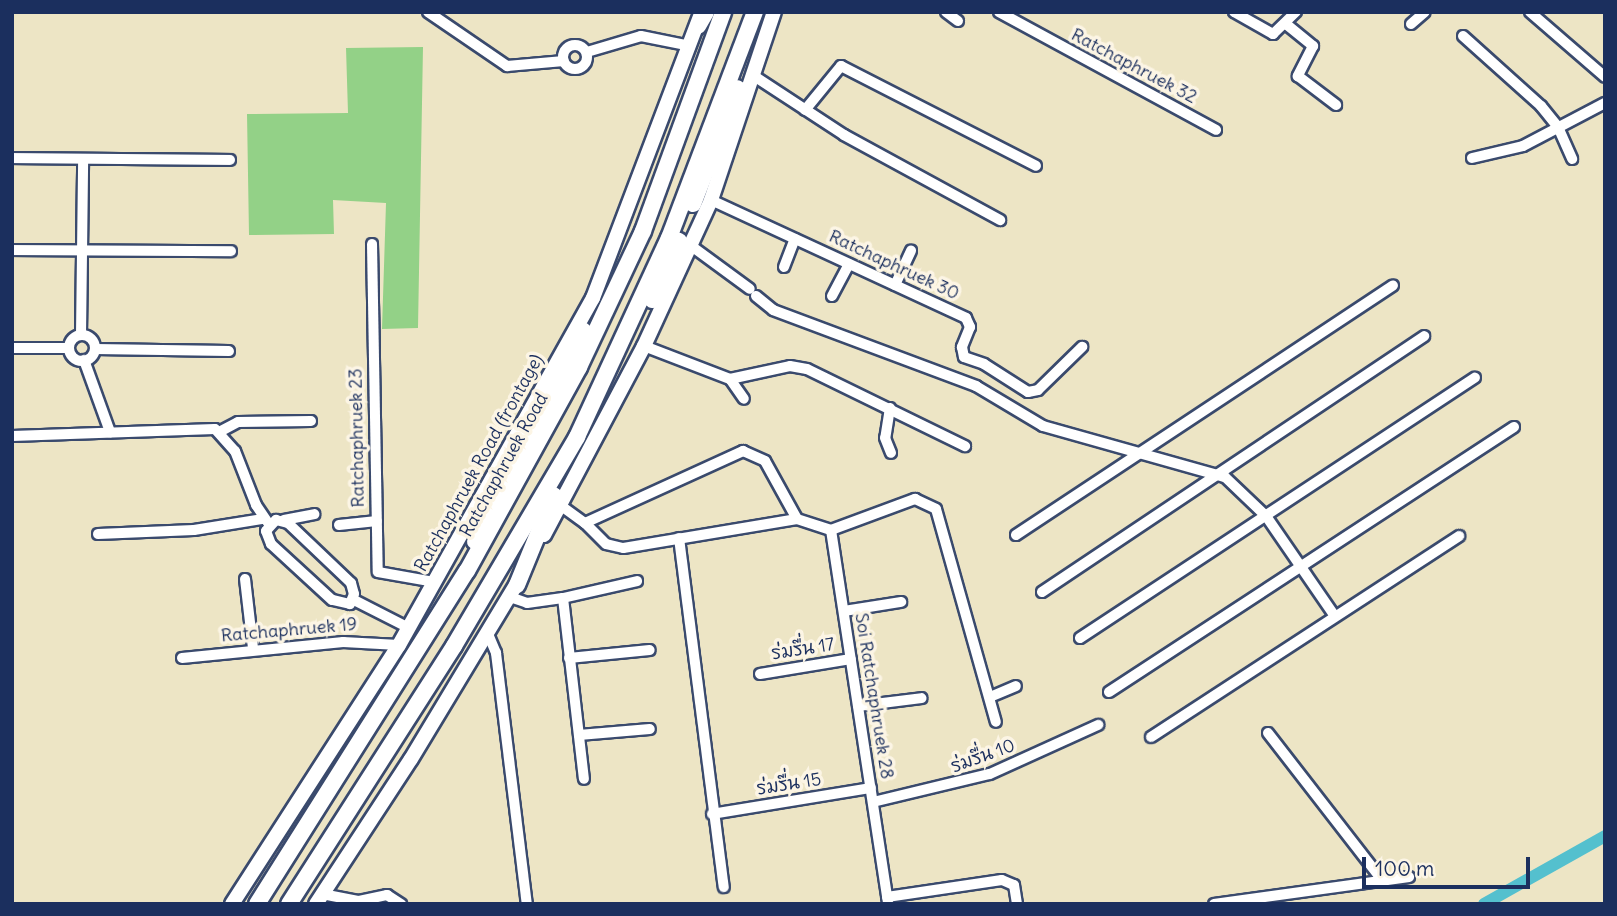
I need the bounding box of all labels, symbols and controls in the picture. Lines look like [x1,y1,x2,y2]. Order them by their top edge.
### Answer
street label: Ratchaphruek 32 [1067,24,1201,108]
street label: Ratchaphruek 30 [825,225,963,305]
street label: Ratchaphruek Road (frontage) [410,351,548,575]
street label: Ratchaphruek 23 [345,368,369,508]
street label: Ratchaphruek Road [455,389,553,541]
street label: Soi Ratchaphruek 28 [850,611,898,781]
street label: Ratchaphruek 19 [220,613,358,647]
street label: ร่มรื่น 17 [770,633,836,665]
street label: ร่มรื่น 10 [948,735,1018,777]
street label: ร่มรื่น 15 [755,768,823,800]
scale bar [1365,842,1533,886]
text: 100 m [1375,855,1434,882]

